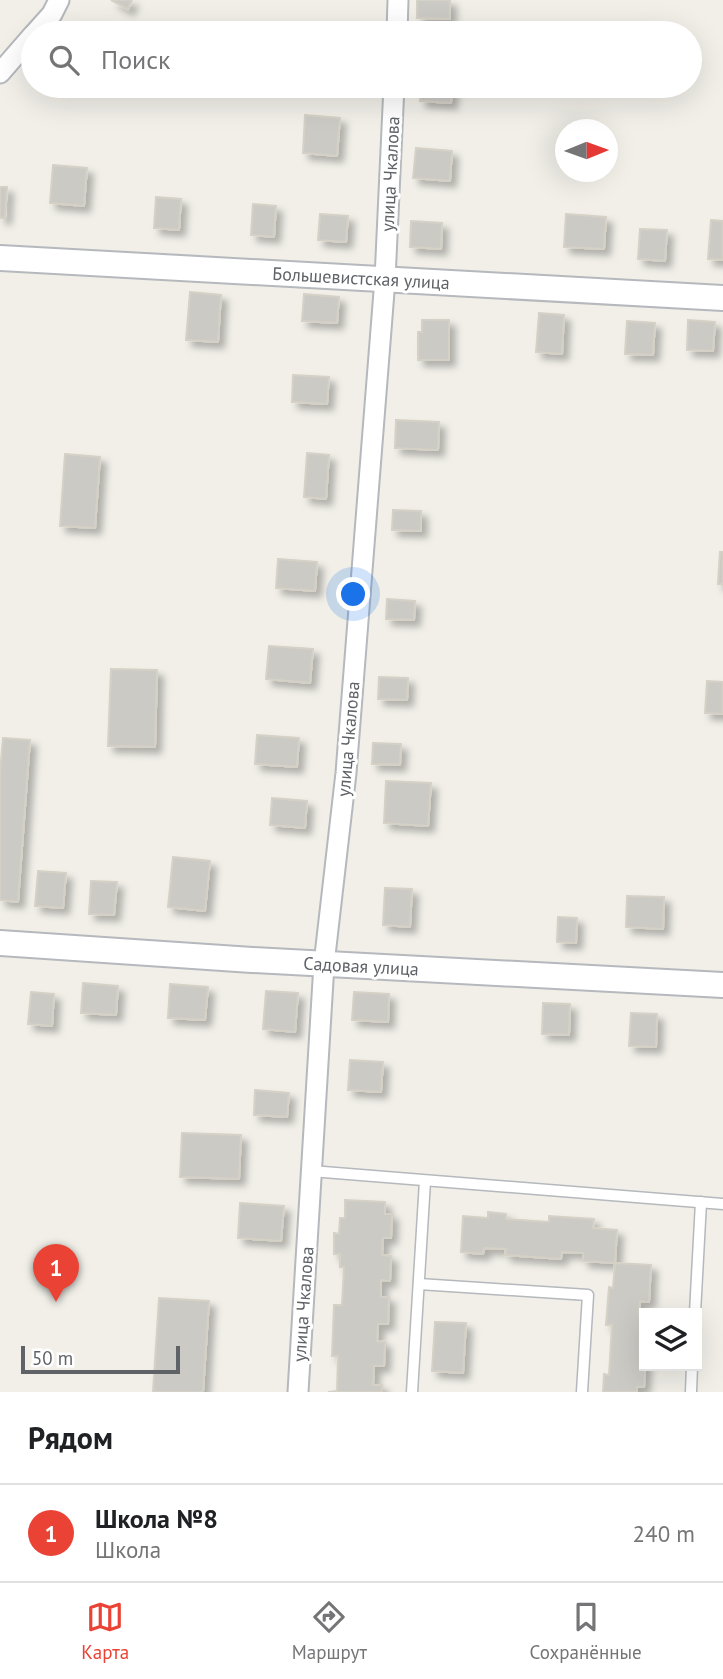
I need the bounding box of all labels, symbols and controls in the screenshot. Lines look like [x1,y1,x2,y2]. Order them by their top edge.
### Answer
search box [21,21,702,98]
icon: search [45,41,83,79]
text: Поиск [101,43,170,76]
street label: улица Чкалова [375,116,405,232]
north arrow [555,119,618,182]
street label: Большевистская улица [272,262,450,294]
your location [336,577,370,611]
street label: улица Чкалова [332,680,364,798]
street label: Садовая улица [303,951,419,981]
pin: 1 [33,1244,79,1302]
street label: улица Чкалова [287,1246,319,1362]
map controls [639,1308,702,1371]
button: layers [639,1308,702,1371]
scale bar [21,1343,180,1375]
text: 50 m [32,1346,73,1370]
text: Рядом [28,1418,113,1457]
text: Школа №8 [95,1502,218,1535]
text: 1 [44,1519,58,1548]
text: 240 m [633,1519,695,1548]
text: Школа [95,1535,161,1564]
tab: Карта [81,1598,129,1664]
tab: Маршрут [292,1598,367,1664]
tab: Сохранённые [530,1598,642,1664]

